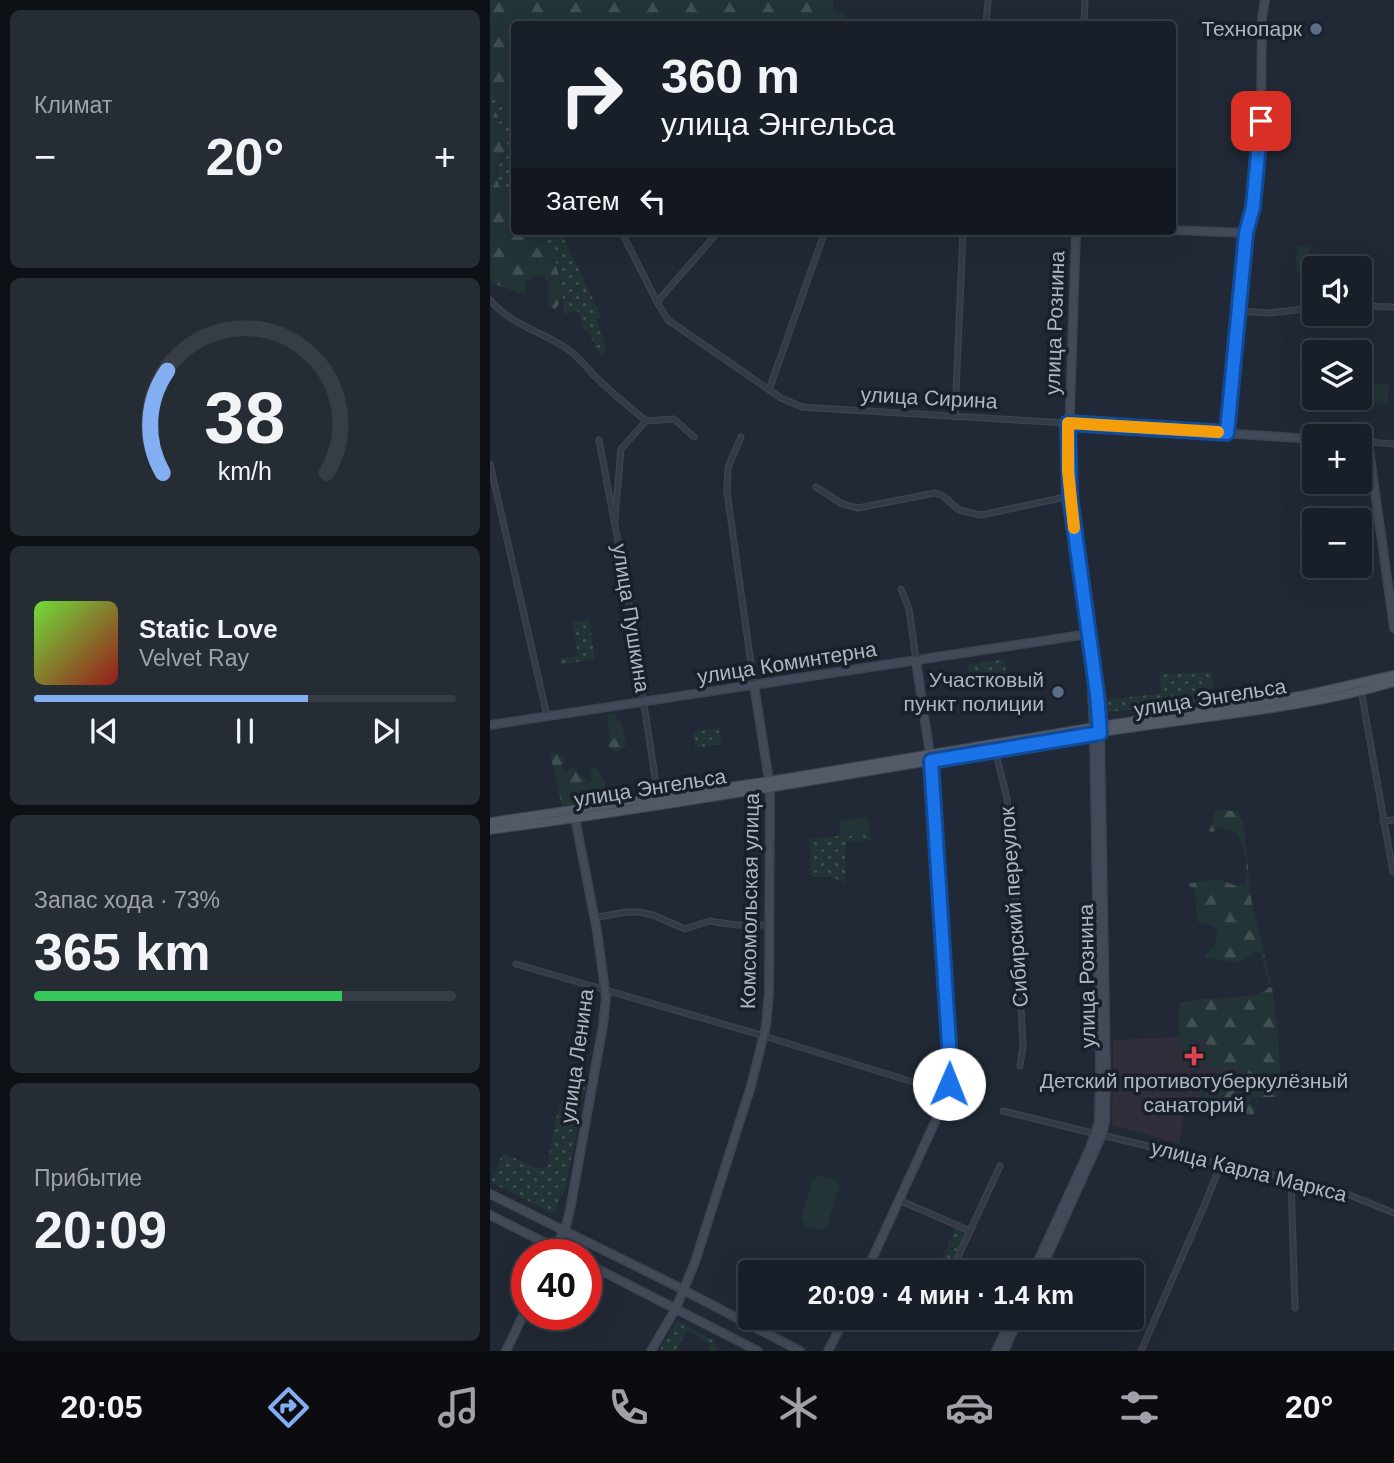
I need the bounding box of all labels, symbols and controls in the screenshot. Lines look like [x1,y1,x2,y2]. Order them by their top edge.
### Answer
place label: Технопарк [1201,17,1303,40]
marker: Технопарк [1308,21,1324,37]
icon: right [546,49,637,140]
text: 360 m [661,49,800,103]
pin [1231,91,1291,151]
text: Климат [34,92,112,118]
icon: arrive [1242,102,1280,140]
text: улица Энгельса [661,106,895,142]
text: 20° [206,128,284,186]
text: − [34,136,56,178]
text: + [434,136,456,178]
icon: left [634,182,672,220]
text: Затем [546,186,620,216]
street label: улица Рознина [1040,250,1069,396]
map controls [1302,256,1372,578]
button: sound [1302,256,1372,326]
button: layers [1302,340,1372,410]
text: 38 [205,378,285,459]
street label: улица Сирина [860,382,998,413]
button: + [1302,424,1372,494]
text: km/h [218,457,272,485]
button: − [1302,508,1372,578]
street label: улица Пушкина [608,542,655,694]
text: Static Love [139,614,278,644]
street label: улица Коминтерна [696,637,879,688]
text: Velvet Ray [139,645,249,671]
place label: Участковый пункт полиции [904,668,1044,715]
street label: улица Энгельса [1132,674,1288,721]
marker: Участковый пункт полиции [1050,684,1066,700]
icon: previous [85,712,123,750]
icon: pause [226,712,264,750]
icon: next [367,712,405,750]
street label: улица Энгельса [572,764,728,811]
street label: Комсомольская улица [736,792,763,1009]
street label: Сибирский переулок [995,805,1032,1008]
text: Запас хода · 73% [34,887,220,913]
street label: улица Рознина [1074,903,1099,1048]
text: 365 km [34,923,210,981]
street label: улица Ленина [556,987,597,1125]
marker: Детский противотуберкулёзный санаторий [1184,1046,1204,1066]
position arrow [912,1047,986,1121]
place label: Детский противотуберкулёзный санаторий [1040,1069,1348,1116]
street label: улица Карла Маркса [1149,1135,1350,1206]
text: Прибытие [34,1165,142,1191]
text: 20:09 [34,1201,167,1259]
speed limit sign: 40 [511,1239,602,1330]
text: 20:09 · 4 мин · 1.4 km [808,1280,1074,1310]
icon: directions [264,1383,313,1432]
icon: music [434,1383,483,1432]
icon: phone [604,1383,653,1432]
icon: climate [774,1383,823,1432]
icon: car [945,1383,994,1432]
icon: filters [1115,1383,1164,1432]
text: 20:05 [61,1389,142,1425]
text: 20° [1285,1389,1333,1425]

